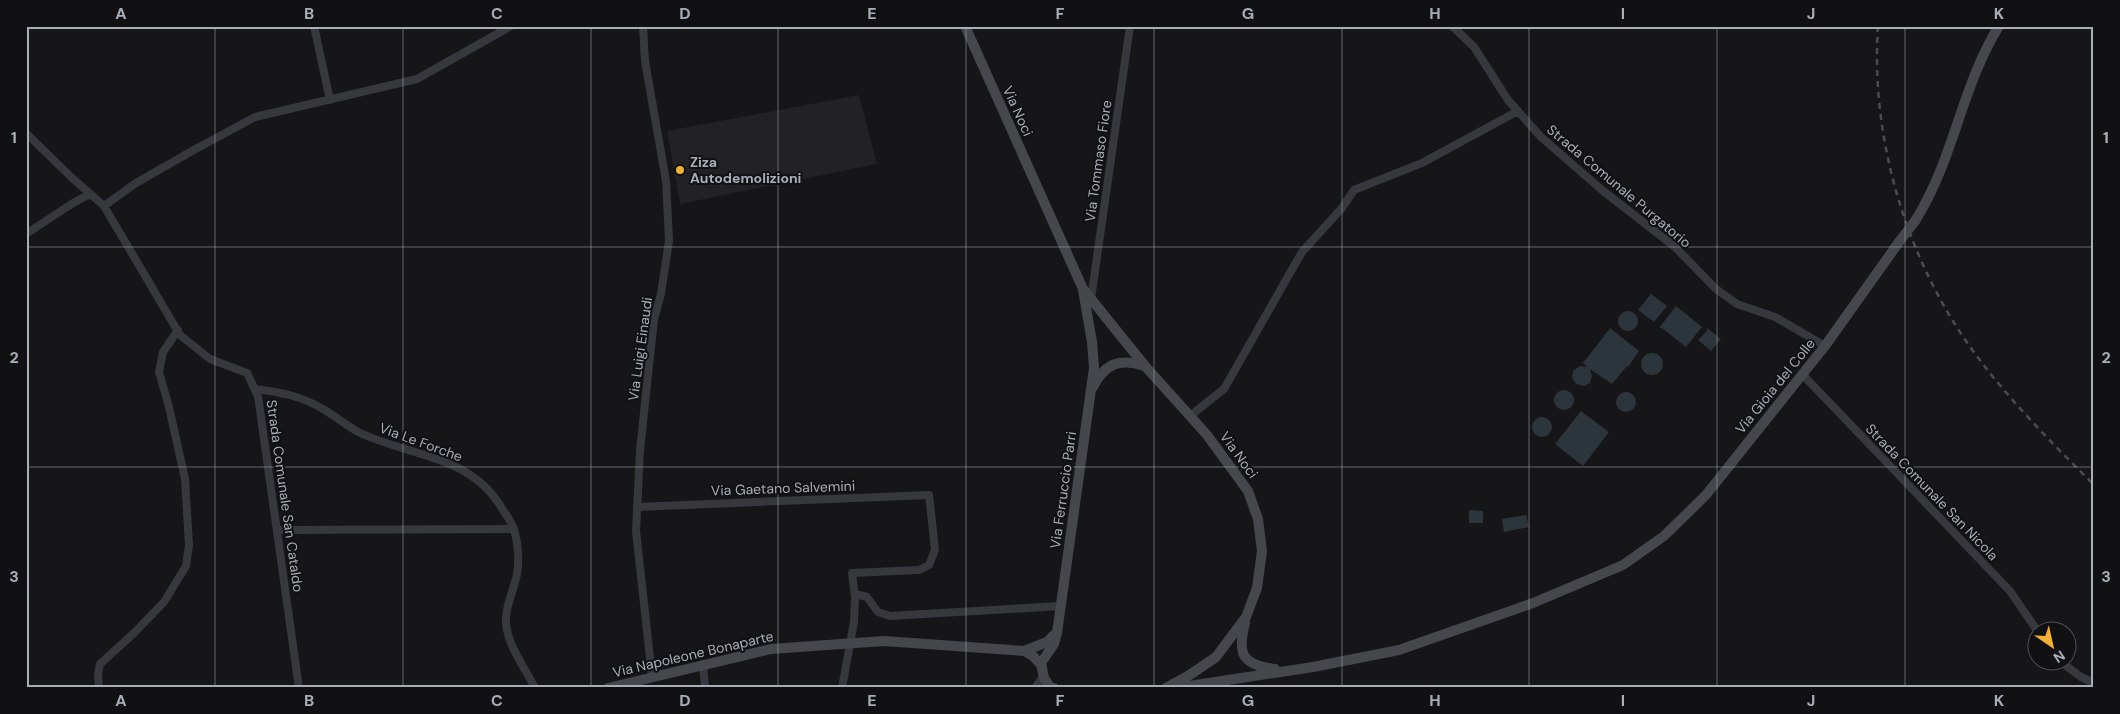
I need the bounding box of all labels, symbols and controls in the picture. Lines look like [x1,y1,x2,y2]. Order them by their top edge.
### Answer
text: A [115,3,127,24]
text: B [304,3,314,24]
text: C [491,3,503,24]
text: D [679,3,691,24]
text: E [867,3,877,24]
text: F [1056,3,1065,24]
text: G [1242,3,1254,24]
text: H [1429,3,1441,24]
text: I [1621,3,1625,24]
text: J [1807,3,1815,24]
text: K [1994,3,2005,24]
street label: Via Noci [999,83,1037,139]
street label: Via Tommaso Fiore [1081,99,1115,223]
street label: Strada Comunale Purgatorio [1543,120,1695,252]
text: 1 [11,127,17,148]
text: 1 [2103,127,2109,148]
place label: Ziza Autodemolizioni [690,153,802,187]
marker: Ziza Autodemolizioni [674,164,686,176]
street label: Via Luigi Einaudi [624,296,656,402]
street label: Via Gioia del Colle [1731,335,1819,437]
text: 2 [9,347,19,368]
text: 2 [2101,347,2111,368]
street label: Strada Comunale San Cataldo [263,399,307,593]
street label: Via Le Forche [377,419,465,465]
street label: Strada Comunale San Nicola [1862,420,2002,564]
street label: Via Noci [1216,428,1262,482]
street label: Via Ferruccio Parri [1046,430,1080,550]
street label: Via Gaetano Salvemini [711,476,855,500]
text: 3 [9,566,19,587]
text: 3 [2101,566,2111,587]
north arrow [2028,622,2078,672]
street label: Via Napoleone Bonaparte [611,627,775,681]
text: N [2050,646,2069,667]
text: A [115,690,127,711]
text: B [304,690,314,711]
text: C [491,690,503,711]
text: D [679,690,691,711]
text: E [867,690,877,711]
text: F [1056,690,1065,711]
text: G [1242,690,1254,711]
text: H [1429,690,1441,711]
text: I [1621,690,1625,711]
text: J [1807,690,1815,711]
text: K [1994,690,2005,711]

